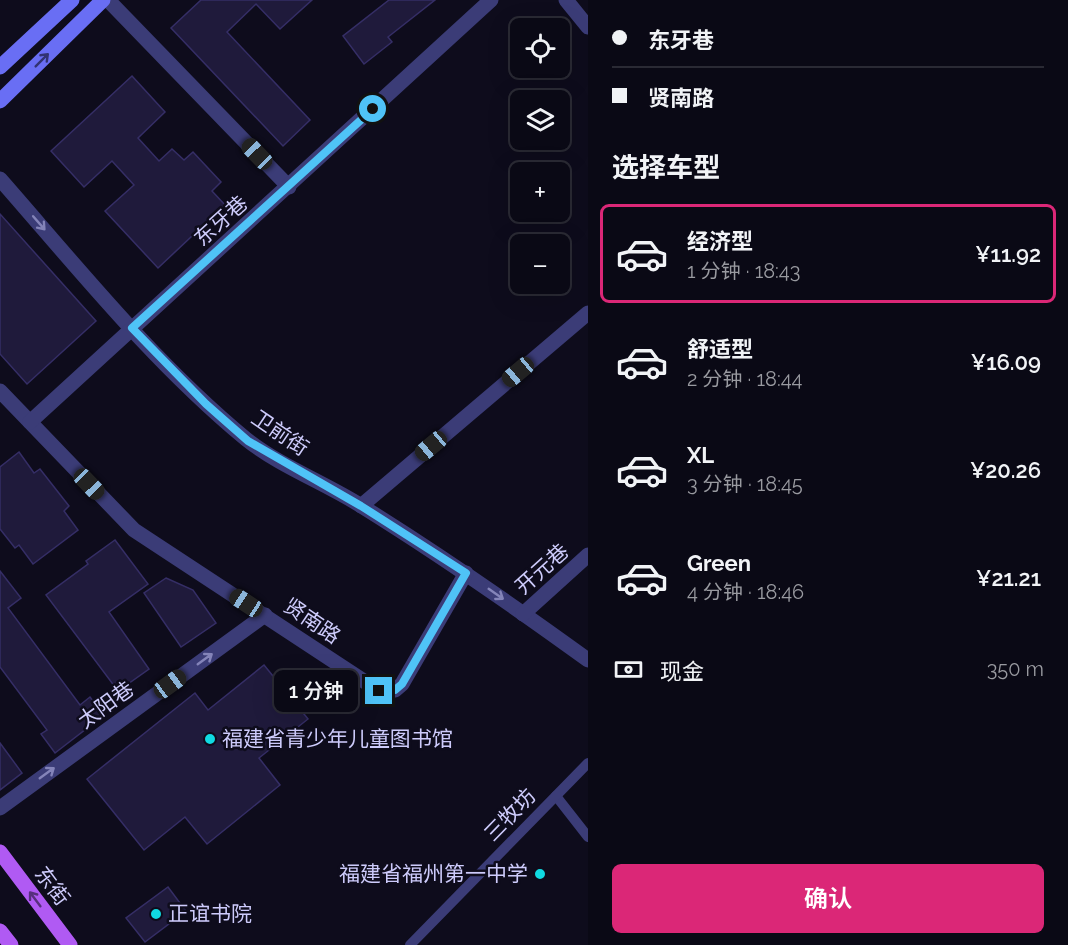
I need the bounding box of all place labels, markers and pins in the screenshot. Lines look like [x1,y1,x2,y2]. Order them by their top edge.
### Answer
place label: 福建省青少年儿童图书馆 [222,726,453,751]
marker: 福建省青少年儿童图书馆 [203,732,217,746]
place label: 福建省福州第一中学 [339,861,528,886]
marker: 福建省福州第一中学 [533,867,547,881]
place label: 正谊书院 [168,901,252,926]
marker: 正谊书院 [149,907,163,921]

